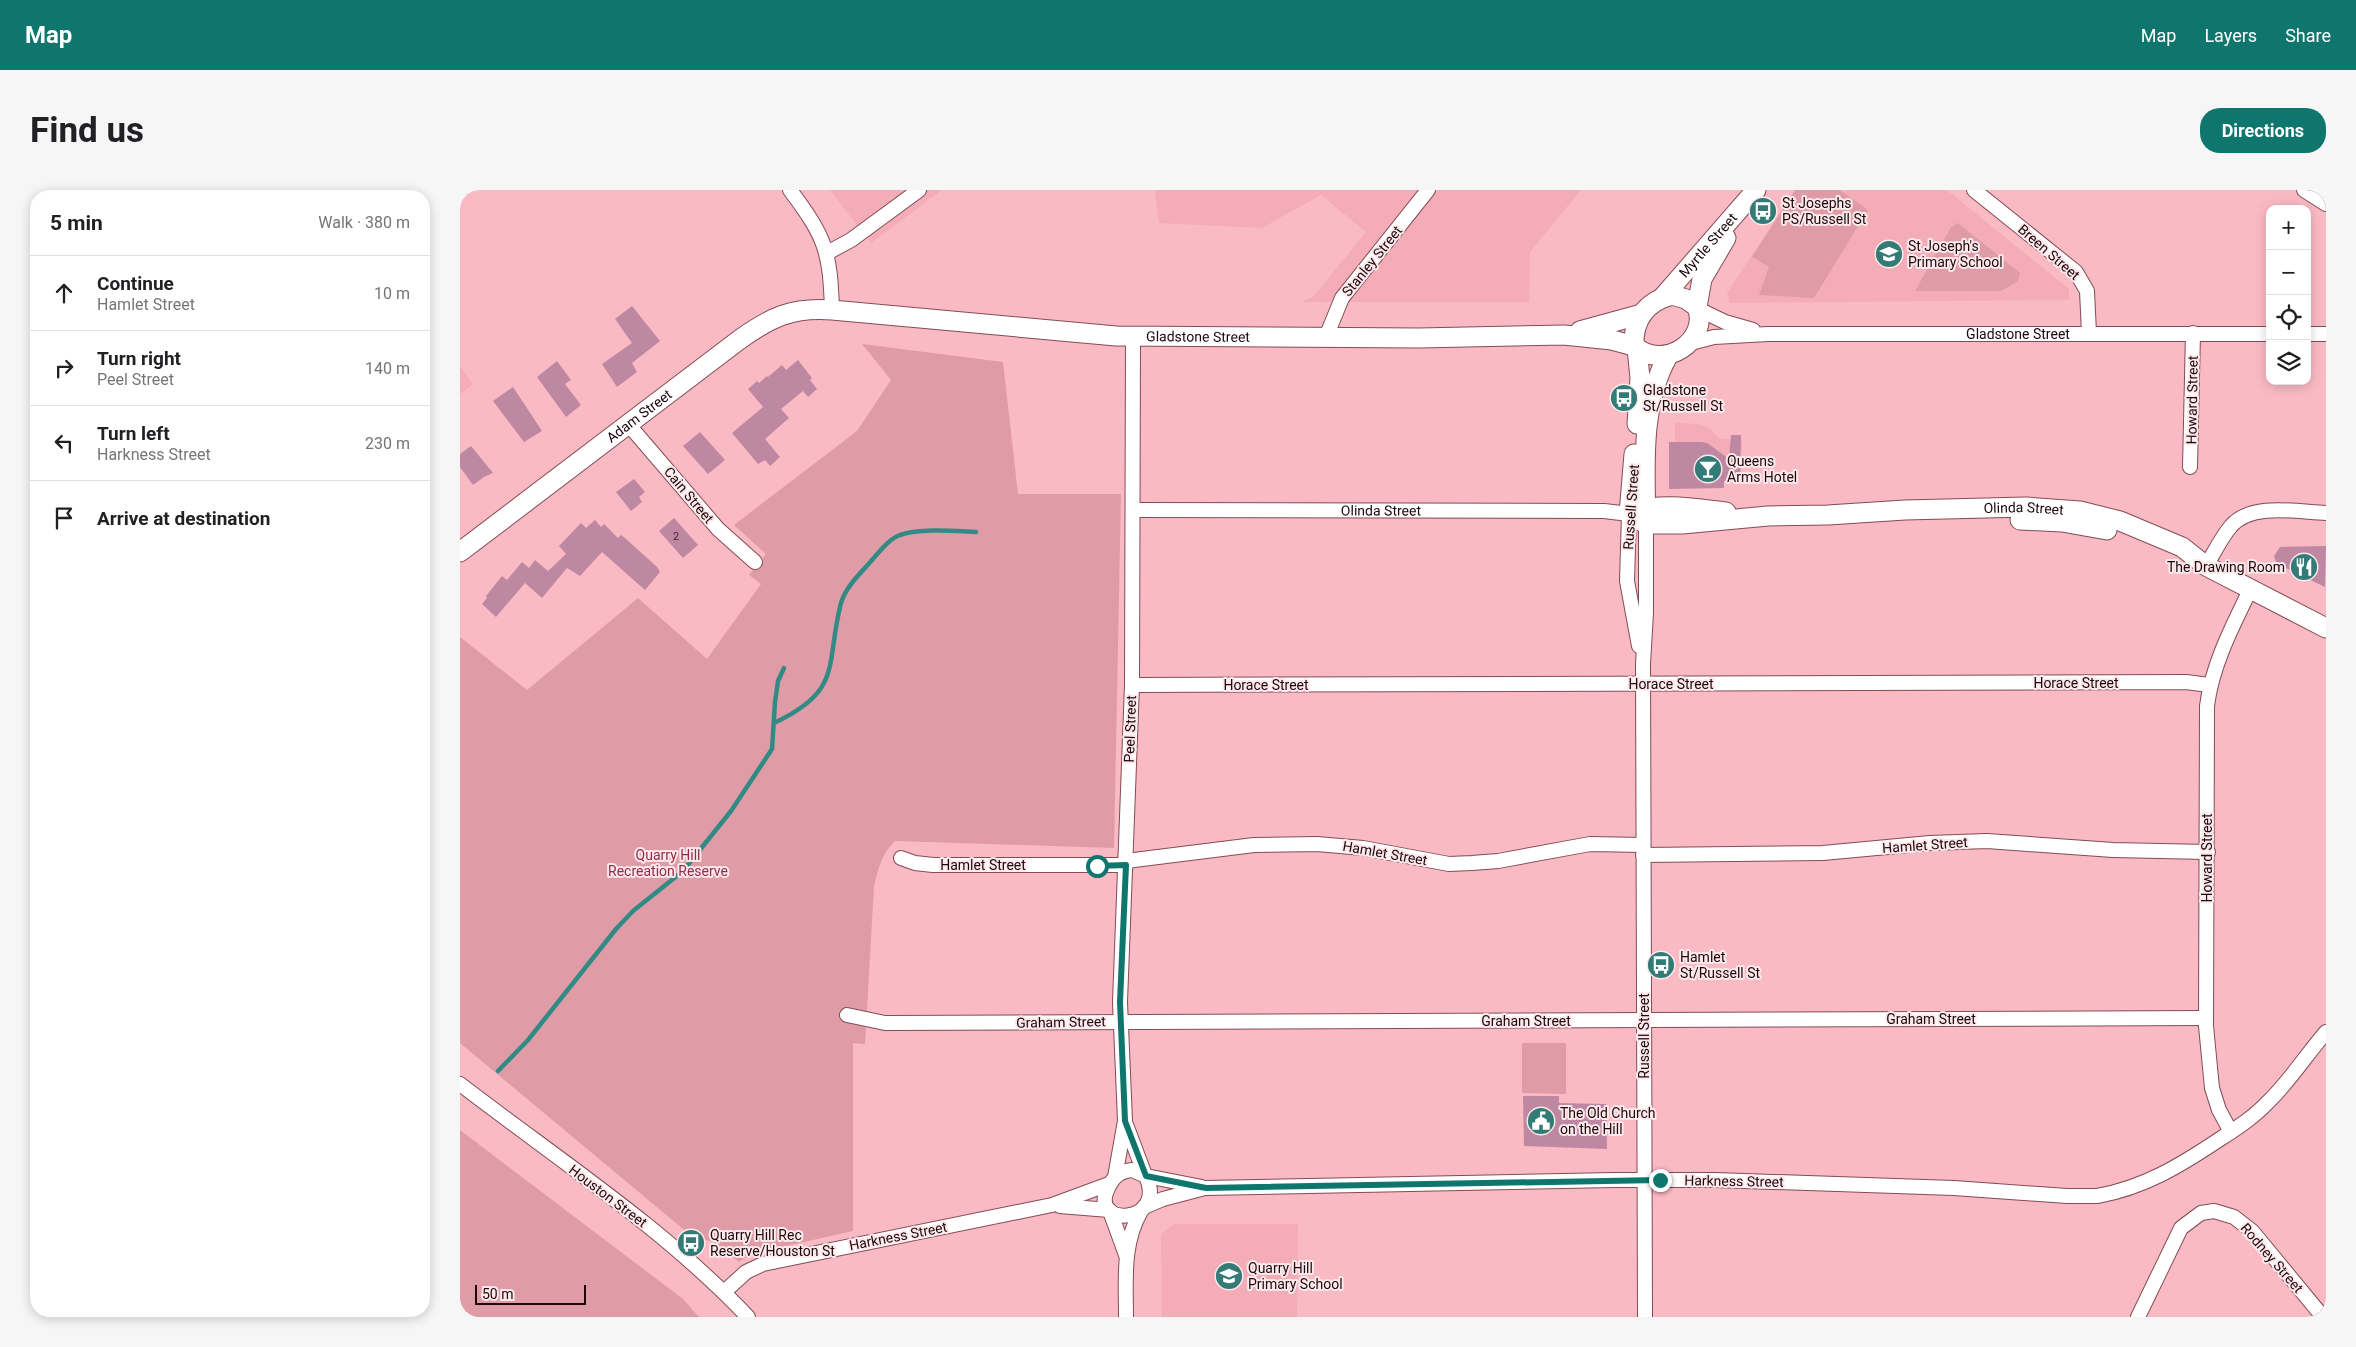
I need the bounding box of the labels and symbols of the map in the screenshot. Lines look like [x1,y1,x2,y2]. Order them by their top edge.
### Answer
place label: St Josephs PS/Russell St [1782,195,1867,227]
bus stop icon: St Josephs PS/Russell St [1748,196,1778,226]
street label: Myrtle Street [1676,210,1740,281]
street label: Breen Street [2015,221,2083,283]
street label: Stanley Street [1339,222,1406,299]
place label: St Joseph's Primary School [1908,238,2003,270]
school or university icon: St Joseph's Primary School [1874,239,1904,269]
street label: Gladstone Street [1966,326,2070,342]
street label: Gladstone Street [1146,328,1250,345]
street label: Howard Street [2183,355,2201,445]
place label: Gladstone St/Russell St [1643,382,1723,414]
bus stop icon: Gladstone St/Russell St [1609,383,1639,413]
street label: Adam Street [603,386,675,446]
place label: Queens Arms Hotel [1727,453,1797,485]
bar icon: Queens Arms Hotel [1693,454,1723,484]
street label: Russell Street [1620,463,1642,550]
street label: Cain Street [661,464,717,527]
street label: Olinda Street [1983,499,2065,518]
street label: Olinda Street [1341,502,1422,519]
house number: 2 [673,530,679,543]
restaurant icon: The Drawing Room [2289,552,2319,582]
place label: The Drawing Room [2167,559,2285,575]
street label: Horace Street [2033,675,2119,691]
street label: Horace Street [1628,676,1714,692]
street label: Horace Street [1223,677,1309,693]
street label: Peel Street [1121,695,1139,763]
street label: Howard Street [2199,813,2215,903]
street label: Hamlet Street [1882,834,1969,856]
street label: Hamlet Street [1341,838,1429,868]
park label: Quarry Hill Recreation Reserve [608,847,728,879]
route start [1086,855,1109,878]
street label: Hamlet Street [940,857,1026,873]
place label: Hamlet St/Russell St [1680,949,1760,981]
bus stop icon: Hamlet St/Russell St [1646,950,1676,980]
street label: Russell Street [1636,993,1652,1079]
street label: Graham Street [1886,1011,1976,1027]
street label: Graham Street [1016,1013,1106,1031]
street label: Graham Street [1481,1013,1571,1029]
place label: The Old Church on the Hill [1560,1105,1656,1137]
public building icon: The Old Church on the Hill [1526,1106,1556,1136]
street label: Houston Street [566,1161,650,1231]
route end [1649,1169,1672,1192]
street label: Harkness Street [1684,1172,1784,1190]
street label: Harkness Street [848,1219,949,1253]
street label: Rodney Street [2238,1220,2307,1296]
place label: Quarry Hill Rec Reserve/Houston St [710,1227,835,1259]
bus stop icon: Quarry Hill Rec Reserve/Houston St [676,1228,706,1258]
place label: Quarry Hill Primary School [1248,1260,1343,1292]
school or university icon: Quarry Hill Primary School [1214,1261,1244,1291]
scale bar [475,1282,586,1305]

